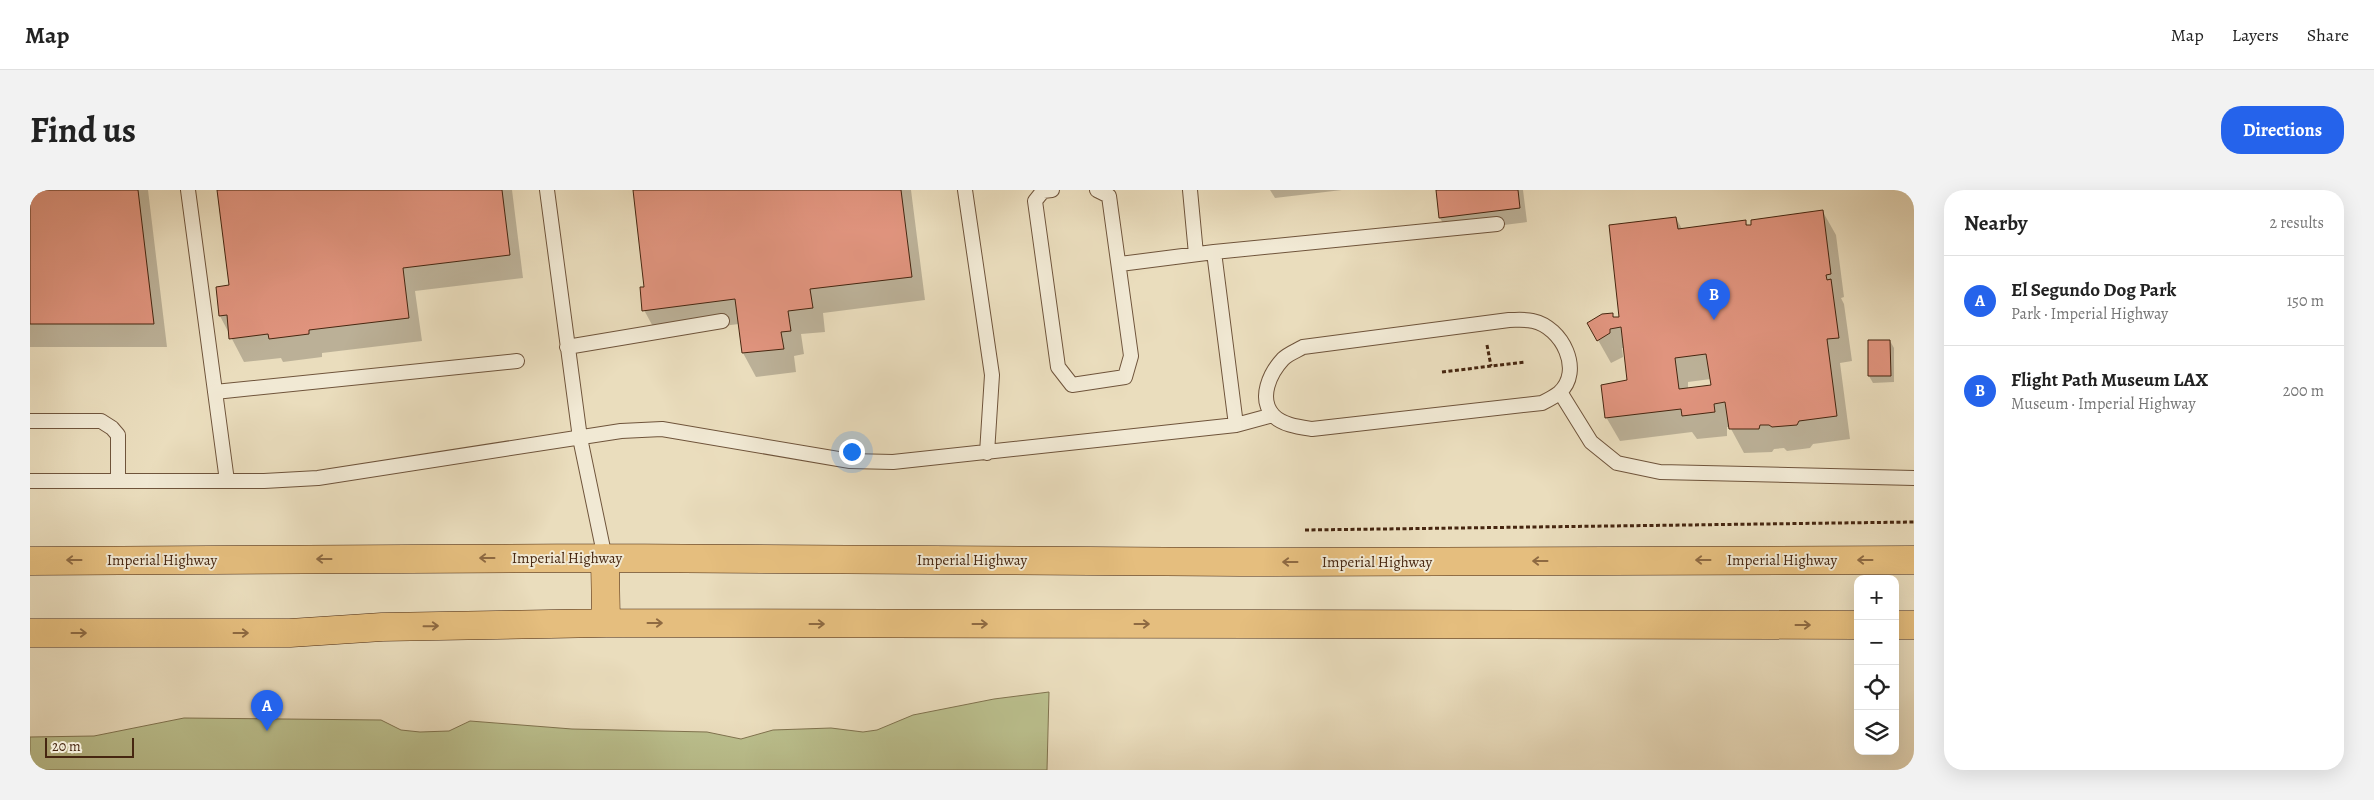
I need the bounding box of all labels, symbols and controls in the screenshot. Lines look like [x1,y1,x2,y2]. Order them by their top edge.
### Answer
text: Map [25,19,69,51]
text: Map [2171,23,2204,47]
text: Layers [2232,23,2279,47]
text: Share [2307,23,2349,47]
text: Find us [30,106,136,154]
button: Directions [2221,106,2344,154]
text: Nearby [1964,209,2027,237]
text: 2 results [2269,212,2324,234]
text: El Segundo Dog Park [2011,277,2176,303]
pin: B [1698,279,1730,320]
text: A [1975,290,1985,312]
text: 150 m [2287,290,2324,312]
text: Park · Imperial Highway [2011,303,2168,325]
text: Flight Path Museum LAX [2011,367,2208,393]
text: B [1975,380,1985,402]
text: 200 m [2283,380,2324,402]
text: Museum · Imperial Highway [2011,393,2196,415]
your location [839,439,865,465]
street label: Imperial Highway [512,548,622,568]
street label: Imperial Highway [107,550,217,570]
street label: Imperial Highway [917,550,1027,570]
street label: Imperial Highway [1727,550,1837,570]
street label: Imperial Highway [1322,552,1432,572]
one-way arrow [316,554,332,564]
one-way arrow [479,554,495,563]
one-way arrow [66,555,82,565]
one-way arrow [1858,555,1874,565]
one-way arrow [1533,556,1549,566]
one-way arrow [1695,556,1711,565]
one-way arrow [1283,557,1299,567]
map controls [1854,575,1899,755]
button: + [1854,575,1899,620]
one-way arrow [646,618,663,628]
one-way arrow [809,619,825,629]
one-way arrow [972,619,988,629]
one-way arrow [1134,619,1150,629]
one-way arrow [1795,620,1811,630]
button: − [1854,620,1899,665]
one-way arrow [423,622,439,631]
one-way arrow [70,628,86,638]
one-way arrow [232,628,249,638]
button: locate [1854,665,1899,710]
pin: A [251,690,283,731]
button: layers [1854,710,1899,755]
scale bar [45,735,134,758]
text: 20 m [52,737,81,756]

